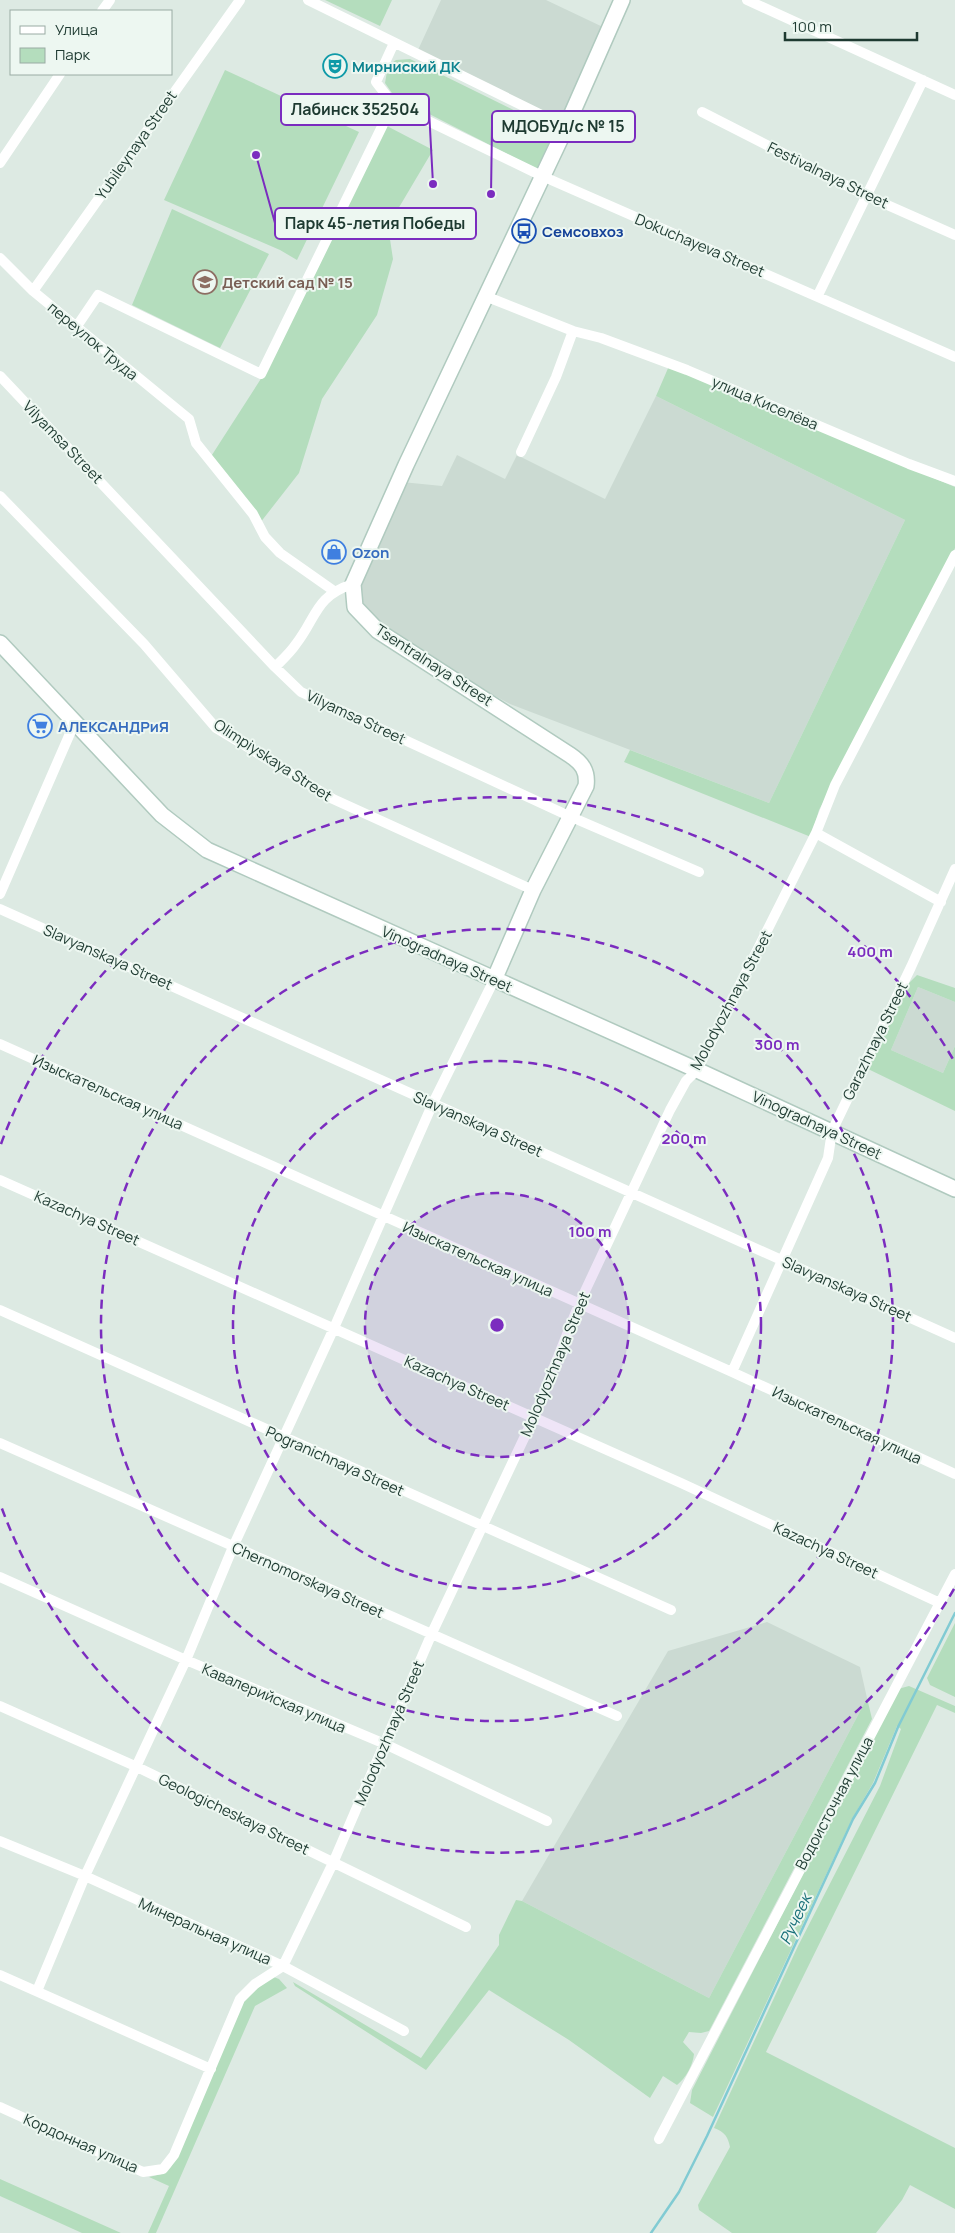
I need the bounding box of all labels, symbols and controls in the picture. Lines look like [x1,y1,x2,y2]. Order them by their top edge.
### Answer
legend [10,10,172,75]
scale bar [785,10,918,42]
text: 100 m [792,16,832,37]
text: Улица [55,19,98,40]
text: Парк [55,44,91,65]
theatre icon: Мирниский ДК [322,53,348,79]
place label: Мирниский ДК [352,56,461,77]
street label: Yubileynaya Street [90,86,182,204]
callout: Лабинск 352504 [281,94,429,125]
text: Лабинск 352504 [291,98,419,120]
callout: МДОБУд/с № 15 [492,111,635,142]
text: МДОБУд/с № 15 [501,115,625,137]
street label: Festivalnaya Street [764,137,892,213]
callout: Парк 45-летия Победы [275,208,476,239]
street label: Dokuchayeva Street [632,208,768,282]
text: Парк 45-летия Победы [285,212,465,234]
bus stop icon: Семсовхоз [511,218,537,244]
place label: Семсовхоз [542,221,624,242]
school or university icon: Детский сад № 15 [192,269,218,295]
place label: Детский сад № 15 [222,272,353,293]
street label: переулок Труда [43,297,143,385]
street label: улица Киселёва [709,371,821,435]
street label: Vilyamsa Street [18,396,108,488]
shop icon: Ozon [321,539,347,565]
place label: Ozon [352,542,389,563]
street label: Tsentralnaya Street [371,619,497,711]
street label: Vilyamsa Street [303,685,409,749]
supermarket icon: АЛЕКСАНДРиЯ [27,713,53,739]
street label: Olimpiyskaya Street [210,714,336,806]
place label: АЛЕКСАНДРиЯ [58,716,169,737]
street label: Slavyanskaya Street [40,919,176,995]
street label: Vinogradnaya Street [378,921,516,997]
street label: Molodyozhnaya Street [685,926,777,1074]
text: 400 m [847,941,893,962]
street label: Garazhnaya Street [837,978,913,1104]
text: 300 m [755,1034,799,1055]
street label: Изыскательская улица [29,1049,187,1135]
street label: Slavyanskaya Street [410,1086,546,1162]
street label: Vinogradnaya Street [749,1086,885,1164]
text: 200 m [661,1128,707,1149]
street label: Kazachya Street [31,1185,143,1251]
street label: Изыскательская улица [399,1216,557,1302]
text: 100 m [569,1221,611,1242]
street label: Slavyanskaya Street [779,1251,915,1327]
street label: Molodyozhnaya Street [515,1288,595,1440]
centre of rings [488,1316,506,1334]
street label: Kazachya Street [401,1350,513,1416]
street label: Изыскательская улица [769,1381,925,1469]
street label: Pogranichnaya Street [262,1421,408,1501]
street label: Kazachya Street [770,1517,882,1583]
street label: Chernomorskaya Street [229,1537,387,1623]
street label: Molodyozhnaya Street [349,1657,429,1809]
street label: Кавалерийская улица [199,1658,349,1738]
street label: Водоисточная улица [790,1733,878,1873]
street label: Geologicheskaya Street [155,1768,313,1860]
water label: Ручеек [774,1888,817,1948]
street label: Минеральная улица [135,1892,275,1970]
street label: Кордонная улица [20,2108,142,2178]

